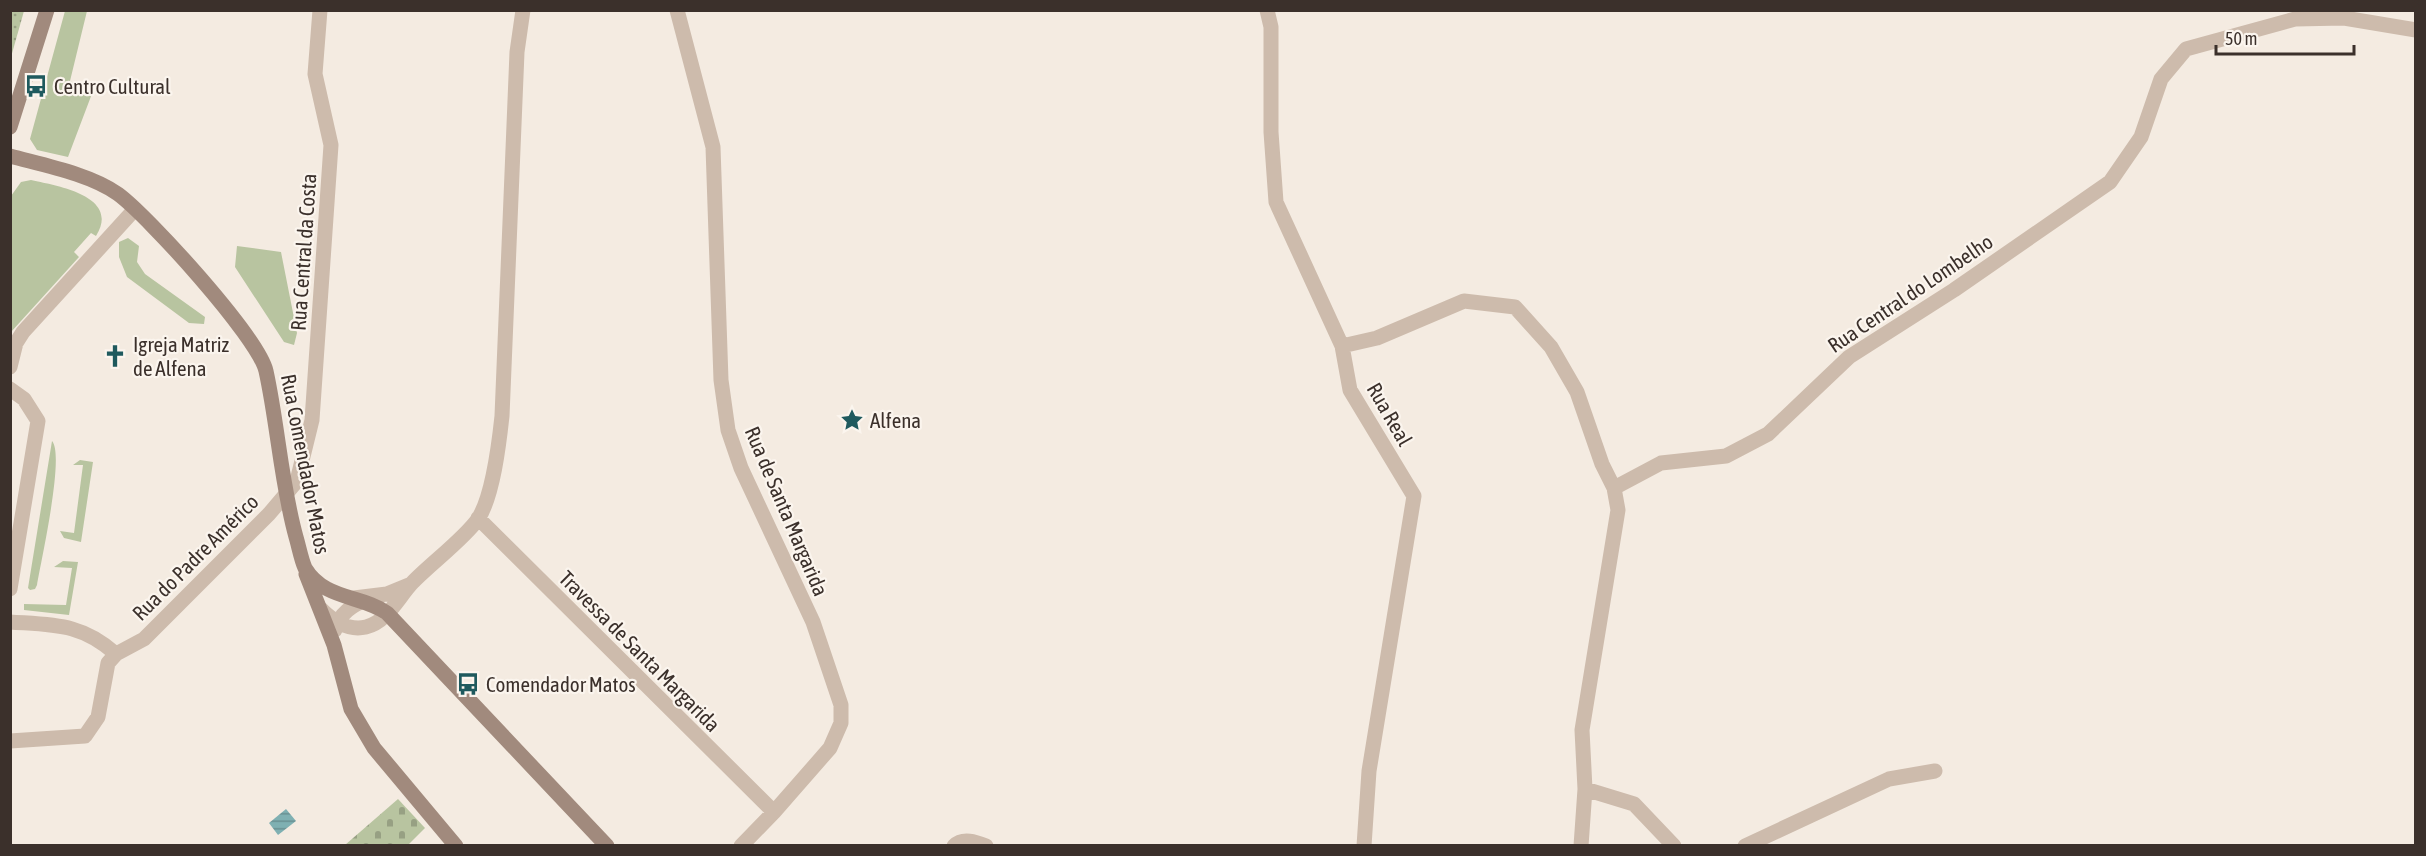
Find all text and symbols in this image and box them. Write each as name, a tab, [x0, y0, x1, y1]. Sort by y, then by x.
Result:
scale bar	[2216, 18, 2354, 56]
text: 50 m	[2225, 28, 2257, 49]
bus stop icon: Centro Cultural	[23, 73, 49, 99]
place label: Centro Cultural	[54, 74, 171, 98]
street label: Rua Central da Costa	[286, 173, 320, 331]
street label: Rua Central do Lombelho	[1823, 229, 1997, 357]
place label: Igreja Matriz de Alfena	[133, 332, 229, 380]
church icon: Igreja Matriz de Alfena	[102, 343, 128, 369]
street label: Rua Comendador Matos	[277, 372, 335, 556]
street label: Rua Real	[1362, 378, 1418, 450]
place icon: Alfena	[839, 407, 865, 433]
place label: Alfena	[870, 408, 921, 432]
street label: Rua de Santa Margarida	[740, 423, 834, 599]
street label: Rua do Padre Américo	[127, 489, 263, 625]
street label: Travessa de Santa Margarida	[555, 566, 725, 736]
bus stop icon: Comendador Matos	[455, 671, 481, 697]
place label: Comendador Matos	[486, 672, 636, 696]

